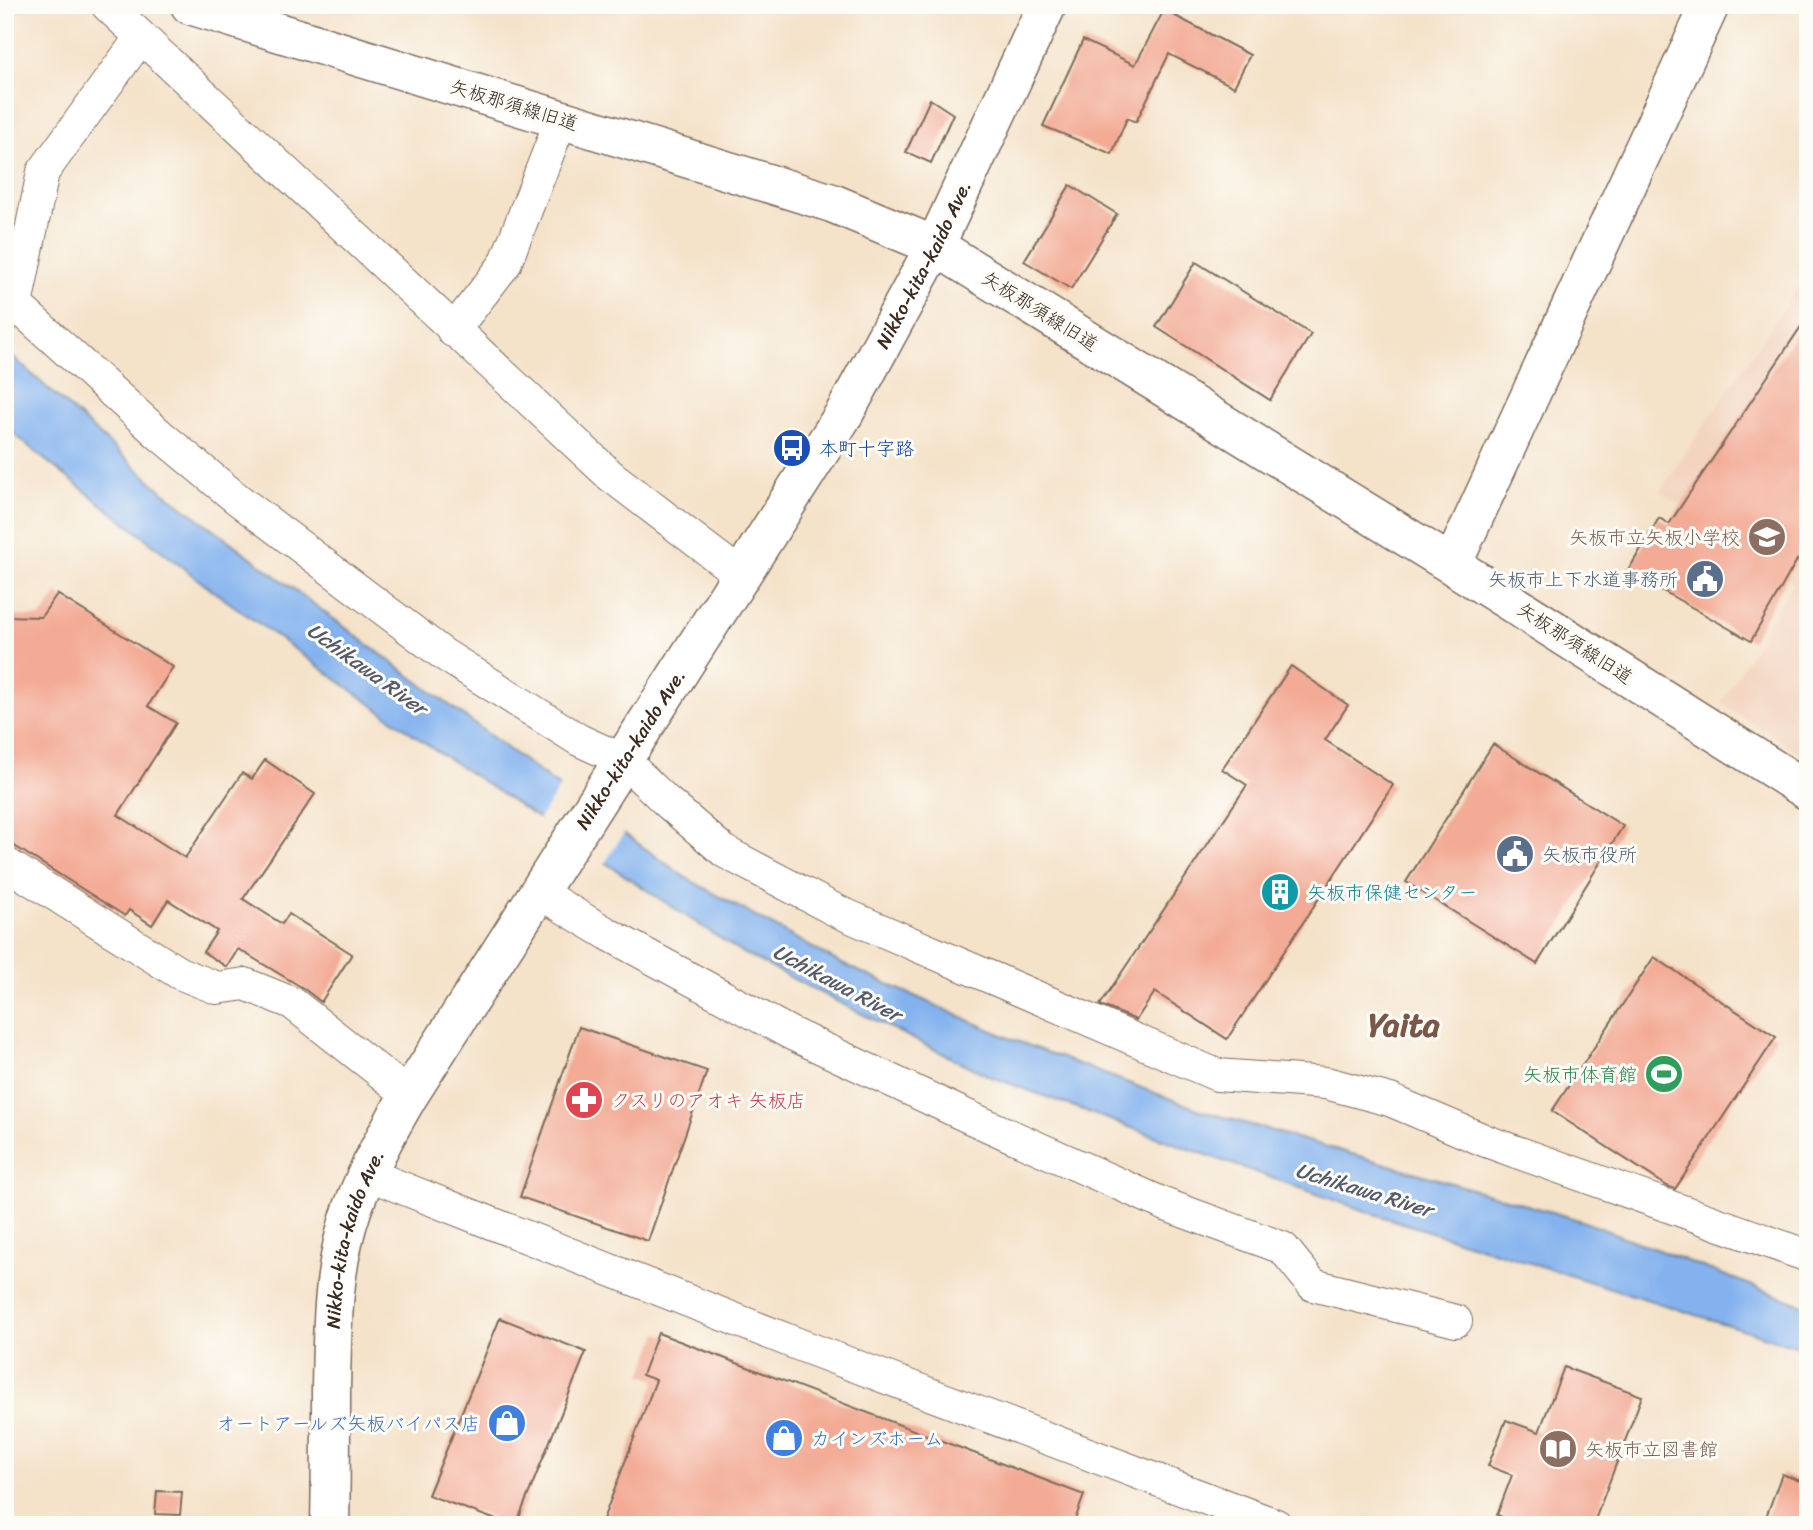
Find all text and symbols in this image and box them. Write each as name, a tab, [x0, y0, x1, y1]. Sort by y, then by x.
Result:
street label: 矢板那須線旧道	[446, 70, 582, 140]
street label: Nikko-kita-kaido Ave.	[866, 175, 980, 354]
street label: 矢板那須線旧道	[975, 262, 1105, 360]
bus stop icon: 本町十字路	[771, 427, 813, 469]
place label: 本町十字路	[819, 432, 914, 465]
school or university icon: 矢板市立矢板小学校	[1746, 516, 1788, 558]
place label: 矢板市立矢板小学校	[1569, 521, 1740, 554]
public building icon: 矢板市上下水道事務所	[1684, 558, 1726, 600]
place label: 矢板市上下水道事務所	[1488, 563, 1678, 596]
street label: 矢板那須線旧道	[1510, 593, 1640, 693]
water label: Uchikawa River	[299, 612, 438, 728]
street label: Nikko-kita-kaido Ave.	[566, 662, 694, 836]
public building icon: 矢板市役所	[1494, 833, 1536, 875]
place label: 矢板市役所	[1542, 838, 1637, 871]
building icon: 矢板市保健センター	[1259, 871, 1301, 913]
place label: 矢板市保健センター	[1307, 876, 1477, 909]
water label: Uchikawa River	[766, 933, 911, 1034]
district label: Yaita	[1368, 996, 1440, 1054]
sports icon: 矢板市体育館	[1643, 1053, 1685, 1095]
place label: 矢板市体育館	[1523, 1058, 1637, 1091]
pharmacy icon: クスリのアオキ 矢板店	[563, 1079, 605, 1121]
place label: クスリのアオキ 矢板店	[611, 1084, 806, 1117]
street label: Nikko-kita-kaido Ave.	[316, 1143, 393, 1330]
water label: Uchikawa River	[1291, 1151, 1440, 1230]
shop icon: オートアールズ矢板バイパス店	[486, 1402, 528, 1444]
place label: オートアールズ矢板バイパス店	[216, 1407, 480, 1440]
shop icon: カインズホーム	[763, 1417, 805, 1459]
place label: カインズホーム	[811, 1422, 943, 1455]
library icon: 矢板市立図書館	[1537, 1428, 1579, 1470]
place label: 矢板市立図書館	[1585, 1433, 1718, 1466]

